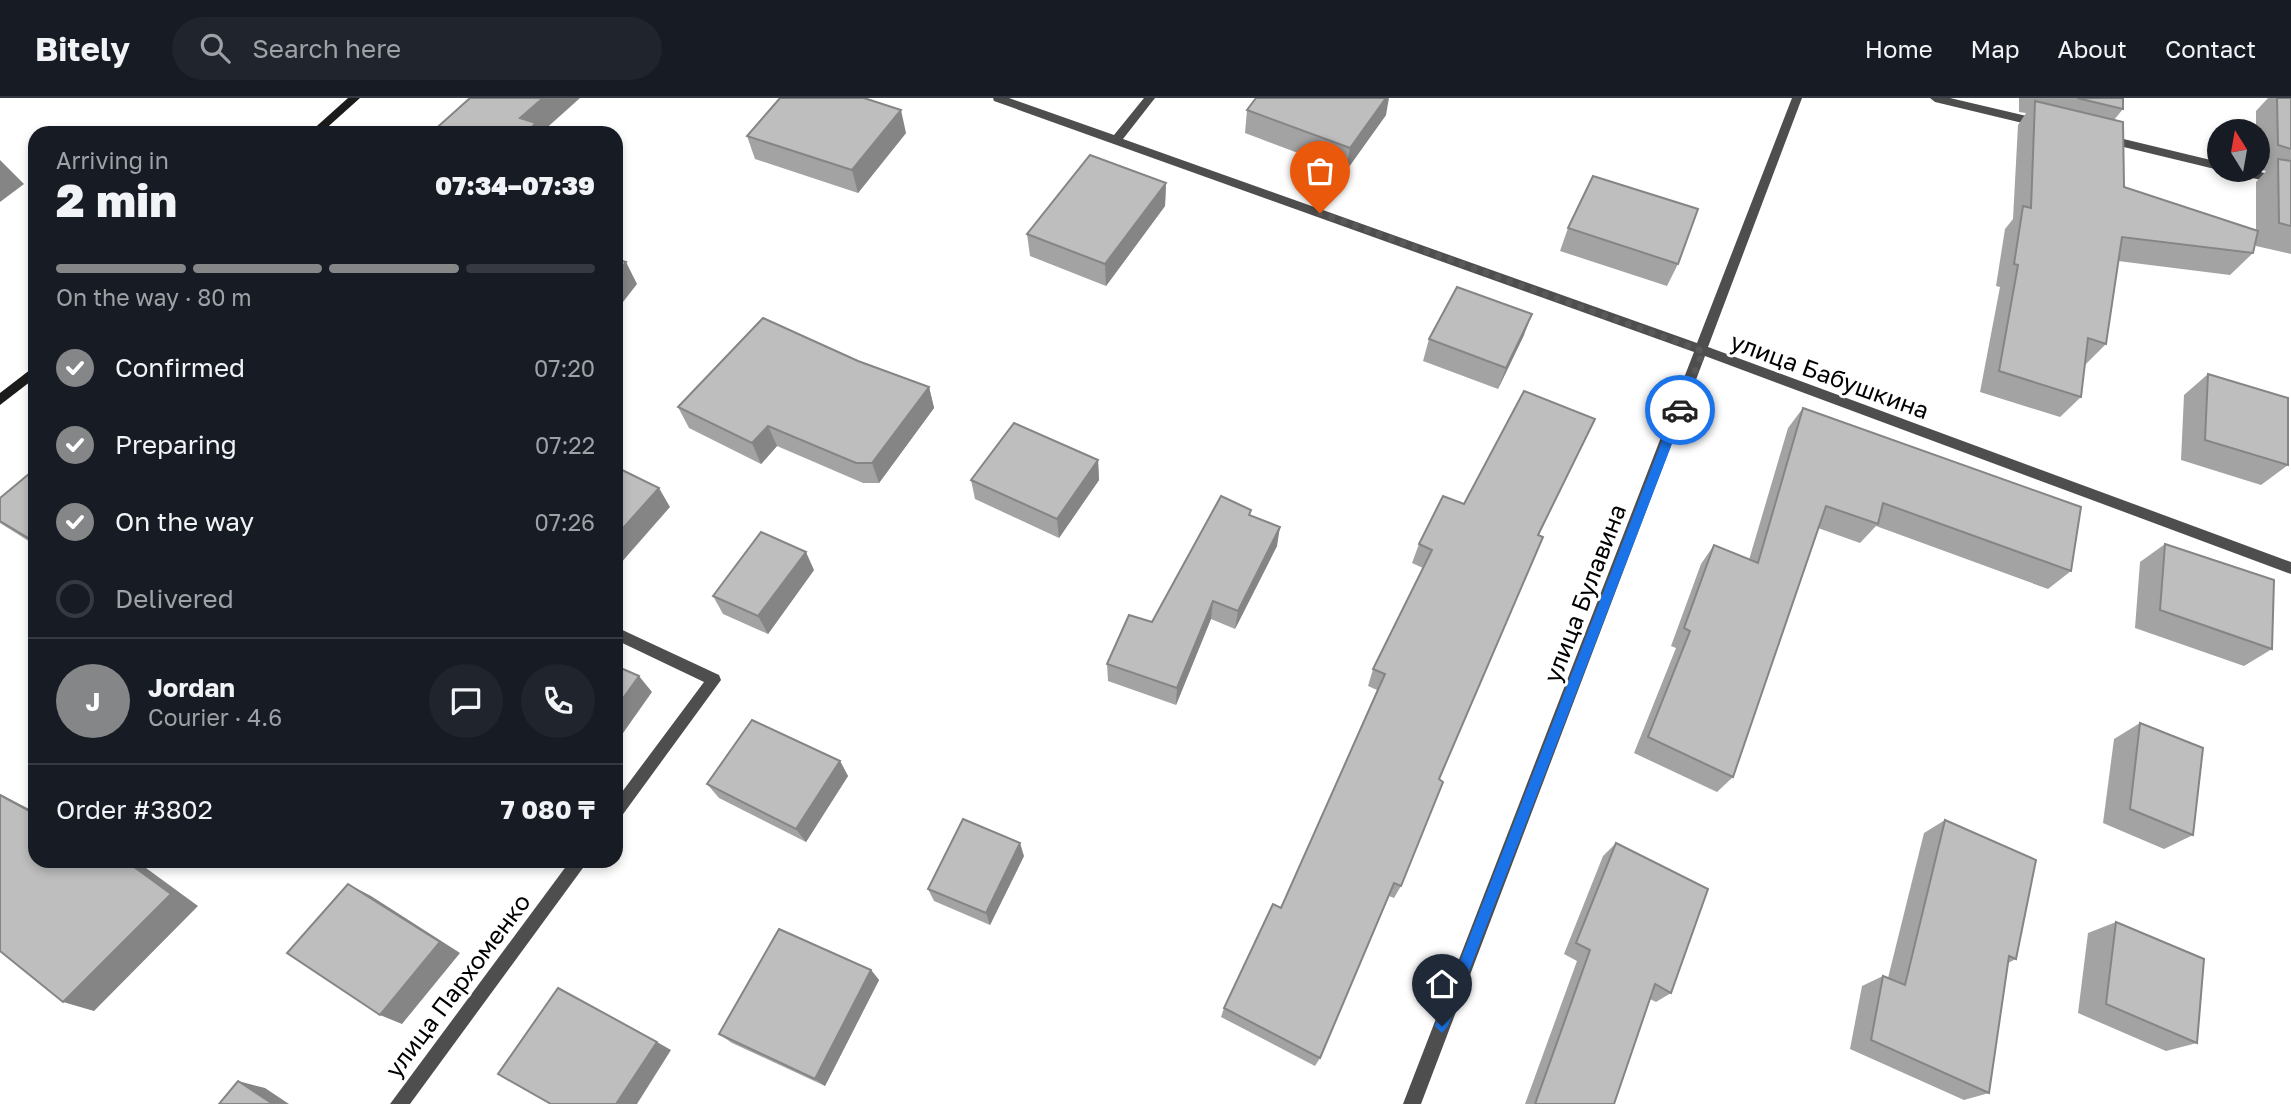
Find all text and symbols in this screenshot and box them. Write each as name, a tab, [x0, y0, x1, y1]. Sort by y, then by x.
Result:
search box	[172, 17, 662, 80]
text: Bitely	[35, 29, 130, 68]
icon: search	[196, 29, 234, 67]
text: Search here	[252, 33, 401, 64]
text: Home	[1865, 34, 1933, 63]
text: Map	[1971, 34, 2020, 63]
text: About	[2058, 34, 2127, 63]
text: Contact	[2165, 34, 2256, 63]
north arrow	[2207, 119, 2270, 182]
map controls	[2207, 119, 2270, 182]
pin	[1290, 141, 1350, 213]
text: Arriving in	[56, 146, 169, 174]
icon: bag	[1301, 152, 1339, 190]
text: 07:34–07:39	[435, 170, 595, 201]
text: 2 min	[56, 172, 177, 227]
text: On the way · 80 m	[56, 283, 252, 311]
street label: улица Бабушкина	[1727, 326, 1933, 424]
icon: check	[56, 349, 94, 387]
text: Confirmed	[115, 352, 245, 383]
text: 07:20	[534, 354, 595, 382]
courier	[1645, 375, 1715, 445]
icon: car	[1661, 391, 1699, 429]
icon: check	[56, 426, 94, 464]
text: Preparing	[115, 429, 237, 460]
text: 07:22	[535, 431, 595, 459]
street label: улица Булавина	[1537, 500, 1631, 686]
icon: check	[56, 503, 94, 541]
text: On the way	[115, 506, 254, 537]
text: 07:26	[534, 508, 595, 536]
text: Delivered	[115, 583, 234, 614]
button: chat	[429, 664, 503, 738]
button: phone	[521, 664, 595, 738]
text: Jordan	[148, 672, 235, 703]
text: J	[86, 686, 100, 717]
text: Courier · 4.6	[148, 703, 282, 731]
text: Order #3802	[56, 794, 213, 825]
text: 7 080 ₸	[500, 794, 595, 825]
street label: улица Пархоменко	[378, 887, 536, 1083]
pin	[1412, 954, 1472, 1026]
icon: home	[1423, 965, 1461, 1003]

